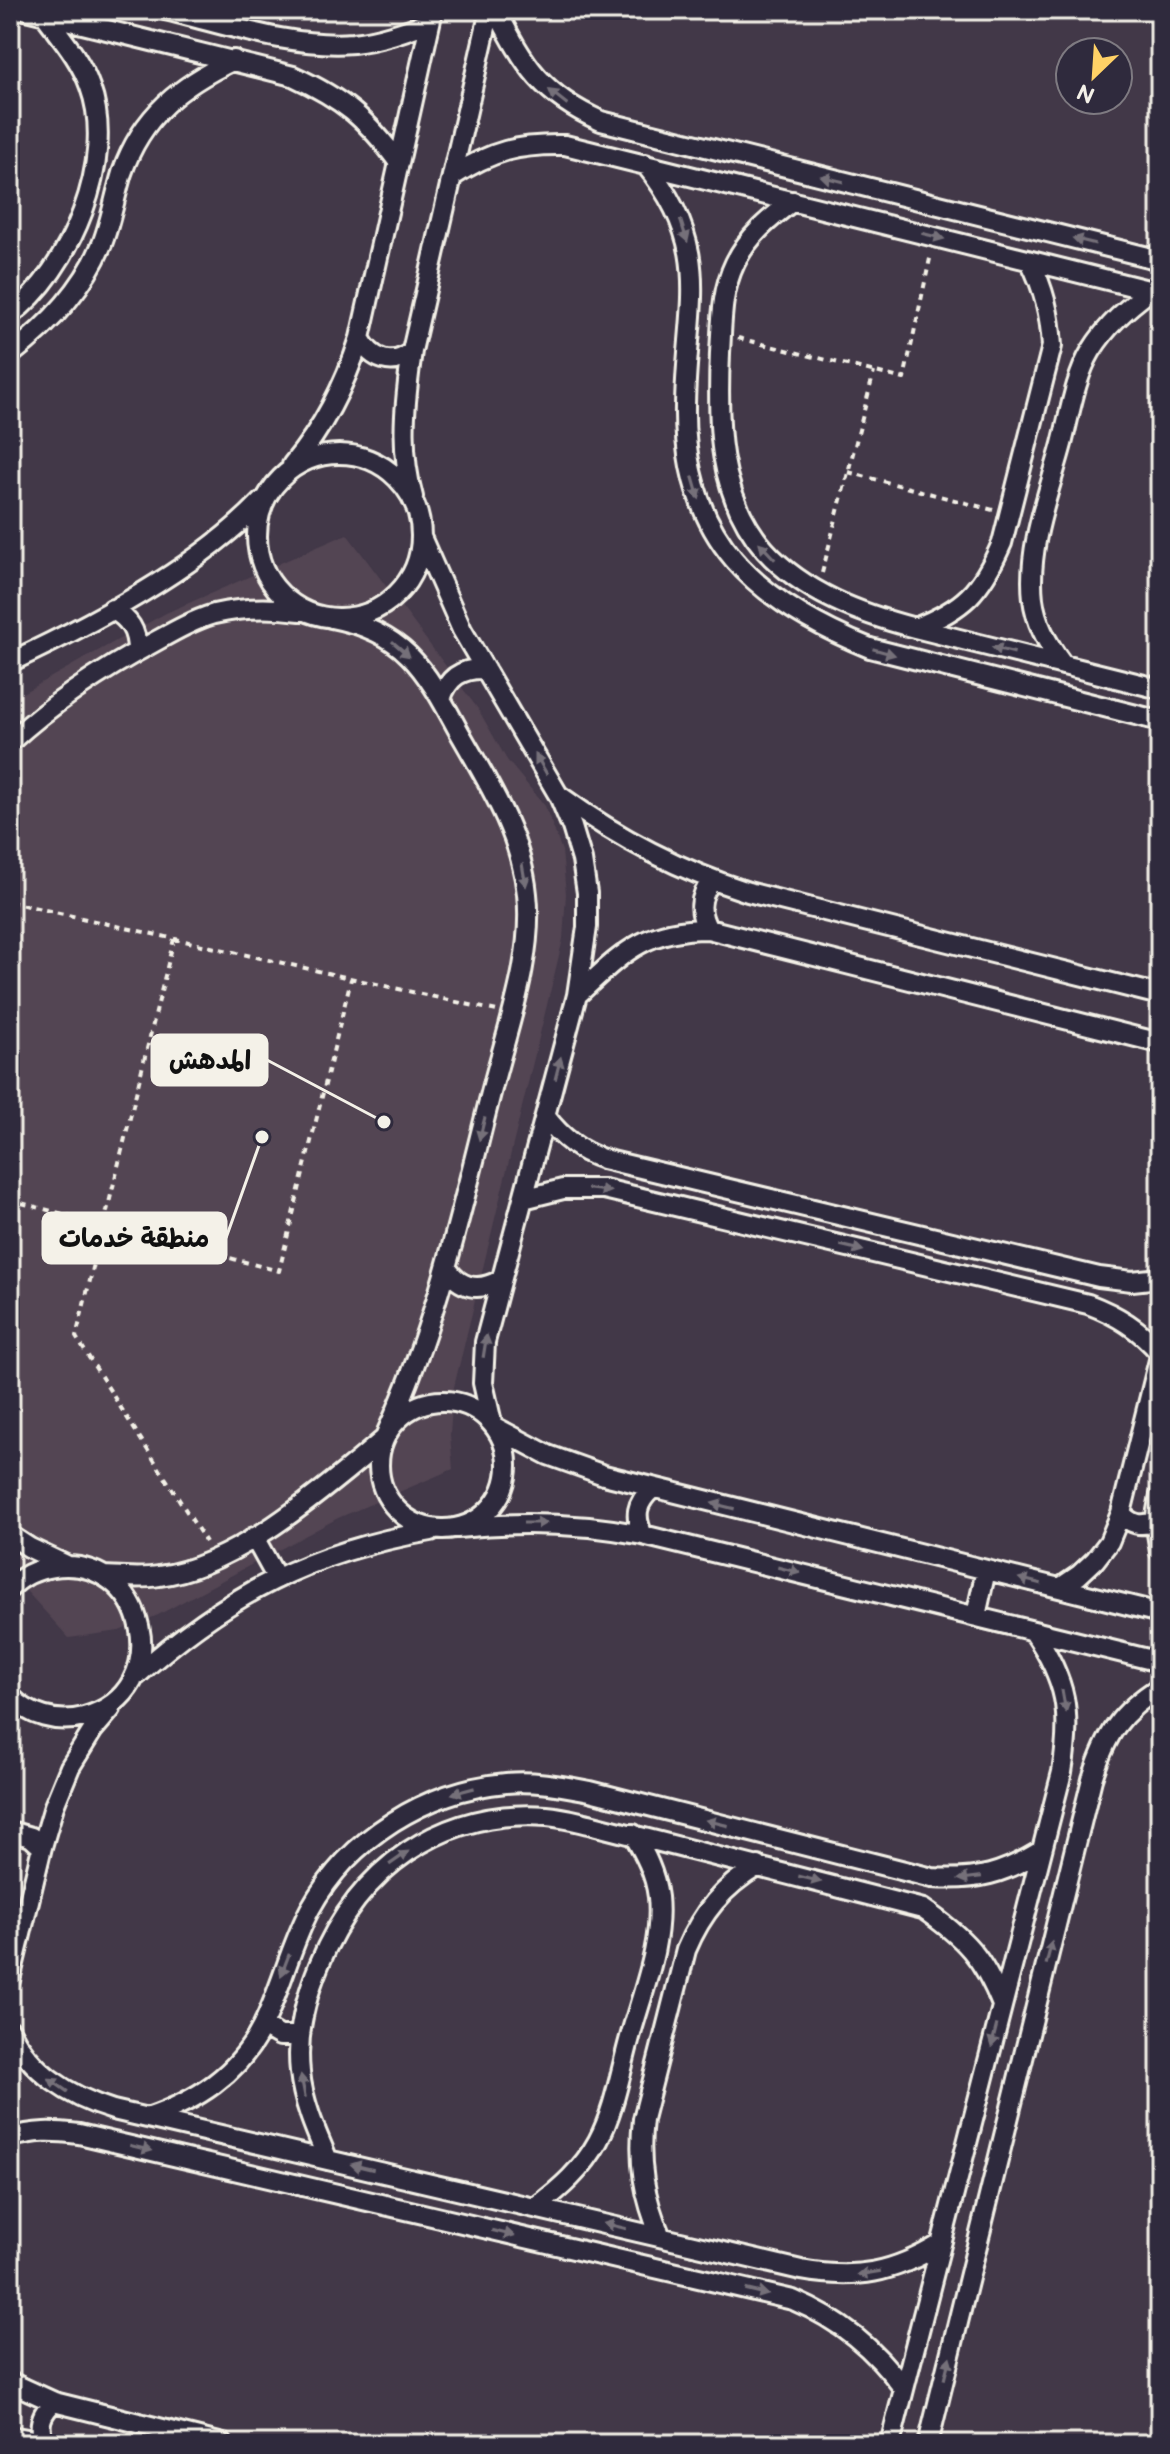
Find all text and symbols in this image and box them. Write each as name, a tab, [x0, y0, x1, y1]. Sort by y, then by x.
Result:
north arrow	[1054, 36, 1134, 116]
text: N	[1073, 77, 1099, 108]
one-way arrow	[548, 89, 568, 105]
one-way arrow	[819, 172, 844, 185]
one-way arrow	[678, 219, 690, 243]
one-way arrow	[920, 230, 945, 243]
one-way arrow	[1072, 235, 1097, 247]
one-way arrow	[690, 477, 703, 501]
one-way arrow	[759, 541, 777, 560]
one-way arrow	[391, 640, 411, 657]
one-way arrow	[990, 644, 1015, 656]
one-way arrow	[872, 646, 896, 659]
one-way arrow	[534, 753, 548, 776]
one-way arrow	[519, 862, 531, 887]
callout: المدهش	[152, 1035, 267, 1085]
text: المدهش	[169, 1046, 251, 1077]
one-way arrow	[553, 1055, 565, 1080]
one-way arrow	[475, 1117, 487, 1142]
one-way arrow	[587, 1183, 612, 1196]
callout: منطقة خدمات	[43, 1213, 226, 1263]
text: منطقة خدمات	[59, 1224, 209, 1255]
one-way arrow	[840, 1243, 865, 1255]
one-way arrow	[479, 1333, 492, 1358]
one-way arrow	[710, 1499, 735, 1512]
one-way arrow	[523, 1517, 548, 1529]
one-way arrow	[777, 1565, 802, 1577]
one-way arrow	[1017, 1574, 1042, 1587]
one-way arrow	[1059, 1689, 1071, 1714]
one-way arrow	[450, 1786, 475, 1798]
one-way arrow	[705, 1816, 730, 1828]
one-way arrow	[388, 1851, 409, 1866]
one-way arrow	[957, 1871, 982, 1884]
one-way arrow	[798, 1874, 823, 1886]
one-way arrow	[1044, 1940, 1056, 1965]
one-way arrow	[278, 1953, 291, 1977]
one-way arrow	[988, 2023, 1000, 2048]
one-way arrow	[296, 2073, 308, 2098]
one-way arrow	[48, 2078, 69, 2093]
one-way arrow	[129, 2143, 154, 2155]
one-way arrow	[349, 2161, 374, 2173]
one-way arrow	[602, 2219, 627, 2232]
one-way arrow	[491, 2228, 516, 2240]
one-way arrow	[857, 2267, 882, 2280]
one-way arrow	[744, 2286, 769, 2299]
one-way arrow	[941, 2356, 954, 2381]

